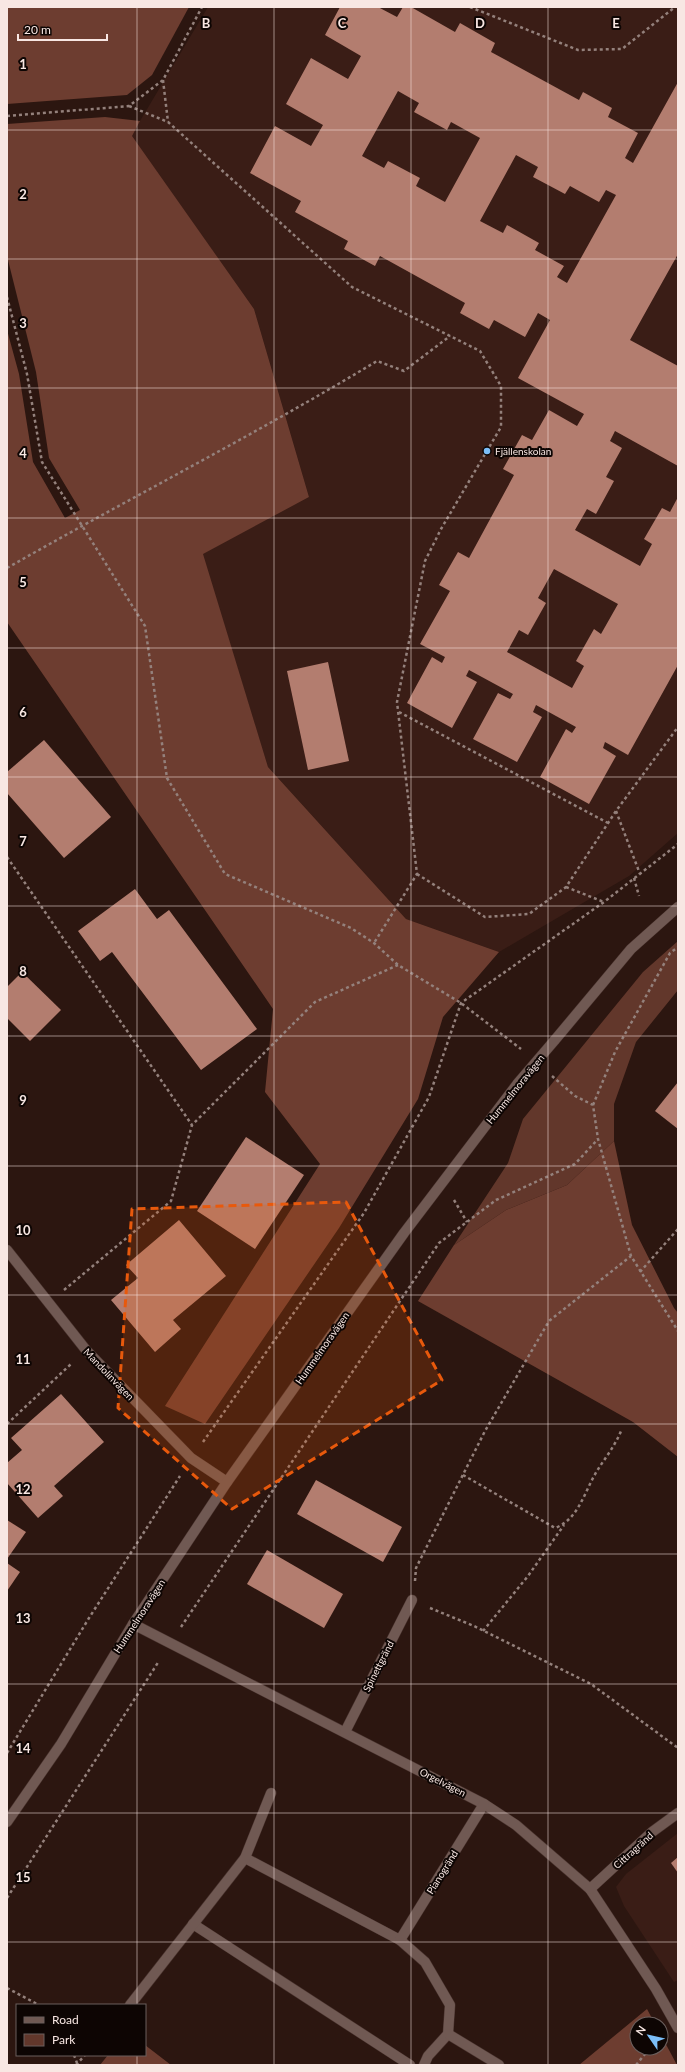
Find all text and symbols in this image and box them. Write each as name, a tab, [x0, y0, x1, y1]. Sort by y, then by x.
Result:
text: B	[202, 15, 211, 31]
text: C	[338, 15, 347, 31]
text: D	[475, 15, 485, 31]
text: E	[612, 15, 620, 31]
scale bar	[18, 16, 107, 42]
text: 20 m	[24, 22, 51, 37]
text: 1	[19, 56, 27, 72]
text: 2	[19, 186, 27, 202]
text: 3	[19, 315, 27, 331]
text: 4	[19, 445, 27, 461]
place label: Fjällenskolan	[495, 445, 551, 457]
marker: Fjällenskolan	[482, 446, 492, 456]
text: 5	[19, 574, 27, 590]
text: 6	[19, 704, 27, 720]
text: 7	[19, 833, 27, 849]
text: 8	[19, 963, 27, 979]
street label: Hummelmoravägen	[483, 1052, 547, 1126]
text: 9	[19, 1092, 27, 1108]
text: 10	[15, 1222, 31, 1238]
street label: Hummelmoravägen	[293, 1310, 351, 1386]
street label: Mandolinvägen	[81, 1346, 137, 1402]
text: 11	[15, 1351, 31, 1367]
text: 12	[15, 1481, 31, 1497]
street label: Hummelmoravägen	[111, 1577, 167, 1655]
text: 13	[15, 1610, 31, 1626]
street label: Spinettgränd	[360, 1638, 396, 1694]
text: 14	[15, 1740, 31, 1756]
street label: Orgelvägen	[418, 1765, 468, 1799]
street label: Cittragränd	[611, 1829, 655, 1871]
street label: Pianogränd	[424, 1848, 460, 1896]
text: 15	[15, 1869, 31, 1885]
legend	[16, 2004, 146, 2056]
text: Road	[52, 2012, 79, 2027]
north arrow	[629, 2016, 669, 2056]
text: N	[633, 2023, 648, 2037]
text: Park	[52, 2032, 76, 2047]

